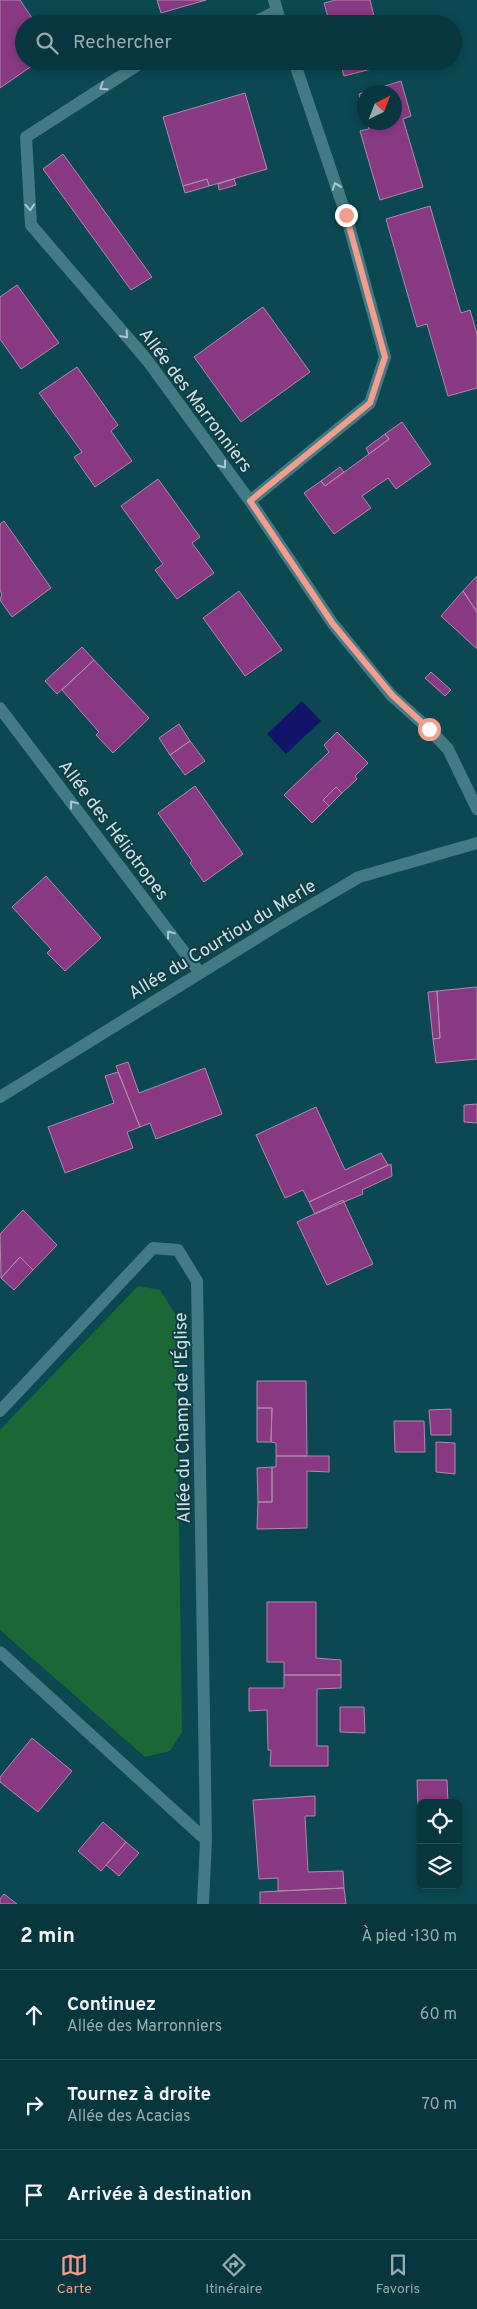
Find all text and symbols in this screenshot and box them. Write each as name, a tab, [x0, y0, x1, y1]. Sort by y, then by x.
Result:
search box	[15, 15, 462, 70]
icon: search	[33, 29, 61, 57]
text: Rechercher	[73, 31, 172, 55]
one-way arrow	[99, 81, 108, 91]
north arrow	[357, 85, 402, 130]
one-way arrow	[332, 182, 342, 191]
one-way arrow	[25, 204, 36, 212]
route end	[335, 204, 358, 227]
street label: Allée des Marronniers	[133, 324, 257, 478]
one-way arrow	[120, 329, 128, 338]
one-way arrow	[217, 459, 226, 469]
route start	[418, 718, 441, 741]
street label: Allée des Héliotropes	[52, 756, 173, 906]
one-way arrow	[70, 801, 78, 810]
street label: Allée du Courtiou du Merle	[125, 875, 321, 1005]
one-way arrow	[168, 931, 176, 940]
street label: Allée du Champ de l'Église	[168, 1312, 197, 1524]
map controls	[417, 1799, 462, 1889]
button: locate	[417, 1799, 462, 1844]
button: layers	[417, 1844, 462, 1889]
text: 2 min	[20, 1923, 75, 1950]
text: À pied · 130 m	[361, 1927, 457, 1947]
text: Continuez	[67, 1993, 156, 2017]
icon: ahead	[20, 2001, 48, 2029]
text: 60 m	[420, 2005, 457, 2025]
text: Allée des Marronniers	[67, 2017, 222, 2037]
text: Tournez à droite	[67, 2083, 211, 2107]
icon: right	[20, 2091, 48, 2119]
text: 70 m	[422, 2095, 457, 2115]
text: Allée des Acacias	[67, 2107, 190, 2127]
icon: arrive	[20, 2181, 48, 2209]
text: Arrivée à destination	[67, 2183, 252, 2207]
tab: Carte	[57, 2251, 92, 2298]
tab: Itinéraire	[205, 2251, 262, 2298]
tab: Favoris	[376, 2251, 420, 2298]

